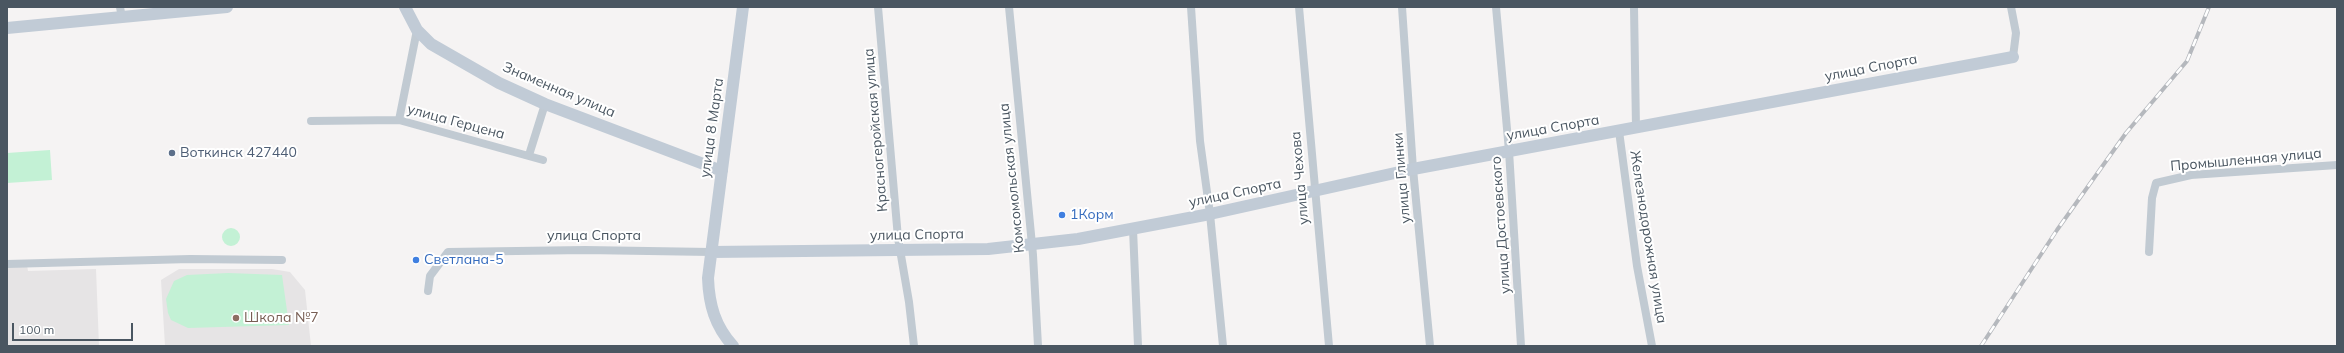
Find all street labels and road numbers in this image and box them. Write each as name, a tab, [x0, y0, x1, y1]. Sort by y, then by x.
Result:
street label: Красногеройская улица	[860, 48, 892, 212]
street label: улица Спорта	[1823, 51, 1919, 85]
street label: Знаменная улица	[500, 59, 618, 121]
street label: улица 8 Марта	[697, 77, 727, 179]
street label: улица Герцена	[405, 101, 507, 143]
street label: Комсомольская улица	[996, 102, 1028, 254]
street label: улица Спорта	[1505, 112, 1601, 144]
street label: улица Чехова	[1288, 131, 1312, 225]
street label: улица Глинки	[1390, 132, 1414, 224]
street label: Промышленная улица	[2170, 145, 2322, 175]
street label: Железнодорожная улица	[1626, 149, 1670, 325]
street label: улица Достоевского	[1488, 156, 1514, 294]
street label: улица Спорта	[1187, 175, 1283, 211]
street label: улица Спорта	[870, 226, 964, 244]
street label: улица Спорта	[547, 228, 641, 244]

